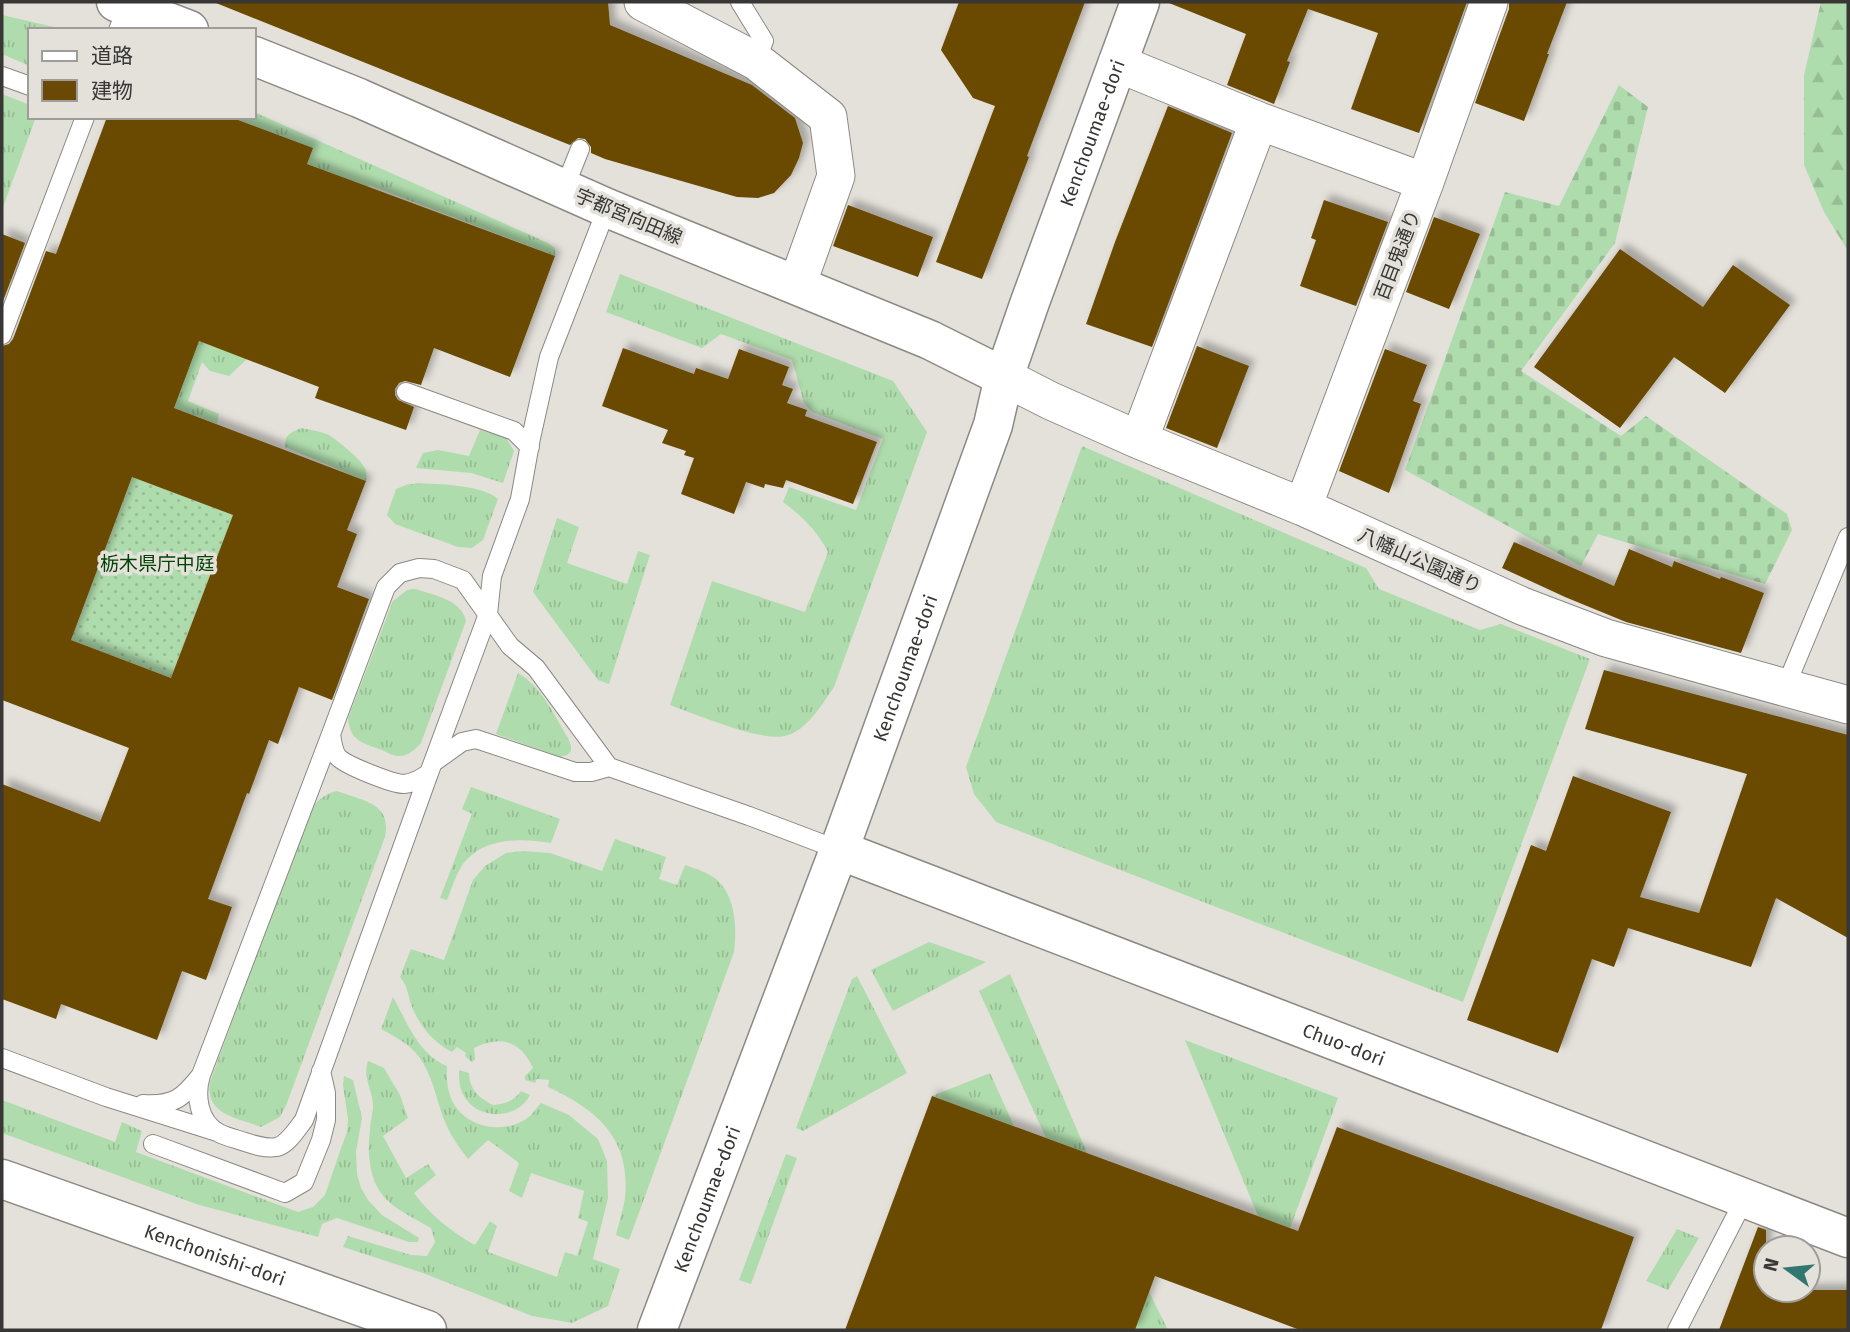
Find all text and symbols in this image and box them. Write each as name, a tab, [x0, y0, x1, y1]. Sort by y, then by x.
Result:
legend	[28, 28, 256, 119]
text: 道路	[91, 43, 133, 69]
street label: Kenchoumae-dori	[1055, 57, 1130, 210]
text: 建物	[91, 78, 133, 104]
street label: 宇都宮向田線	[572, 184, 686, 249]
street label: 百目鬼通り	[1370, 207, 1425, 304]
street label: 八幡山公園通り	[1354, 523, 1485, 598]
park label: 栃木県庁中庭	[100, 552, 214, 575]
street label: Kenchoumae-dori	[868, 591, 943, 745]
street label: Chuo-dori	[1299, 1018, 1388, 1071]
street label: Kenchoumae-dori	[669, 1123, 745, 1276]
street label: Kenchonishi-dori	[141, 1219, 289, 1291]
north arrow	[1752, 1234, 1822, 1304]
text: N	[1758, 1256, 1784, 1274]

